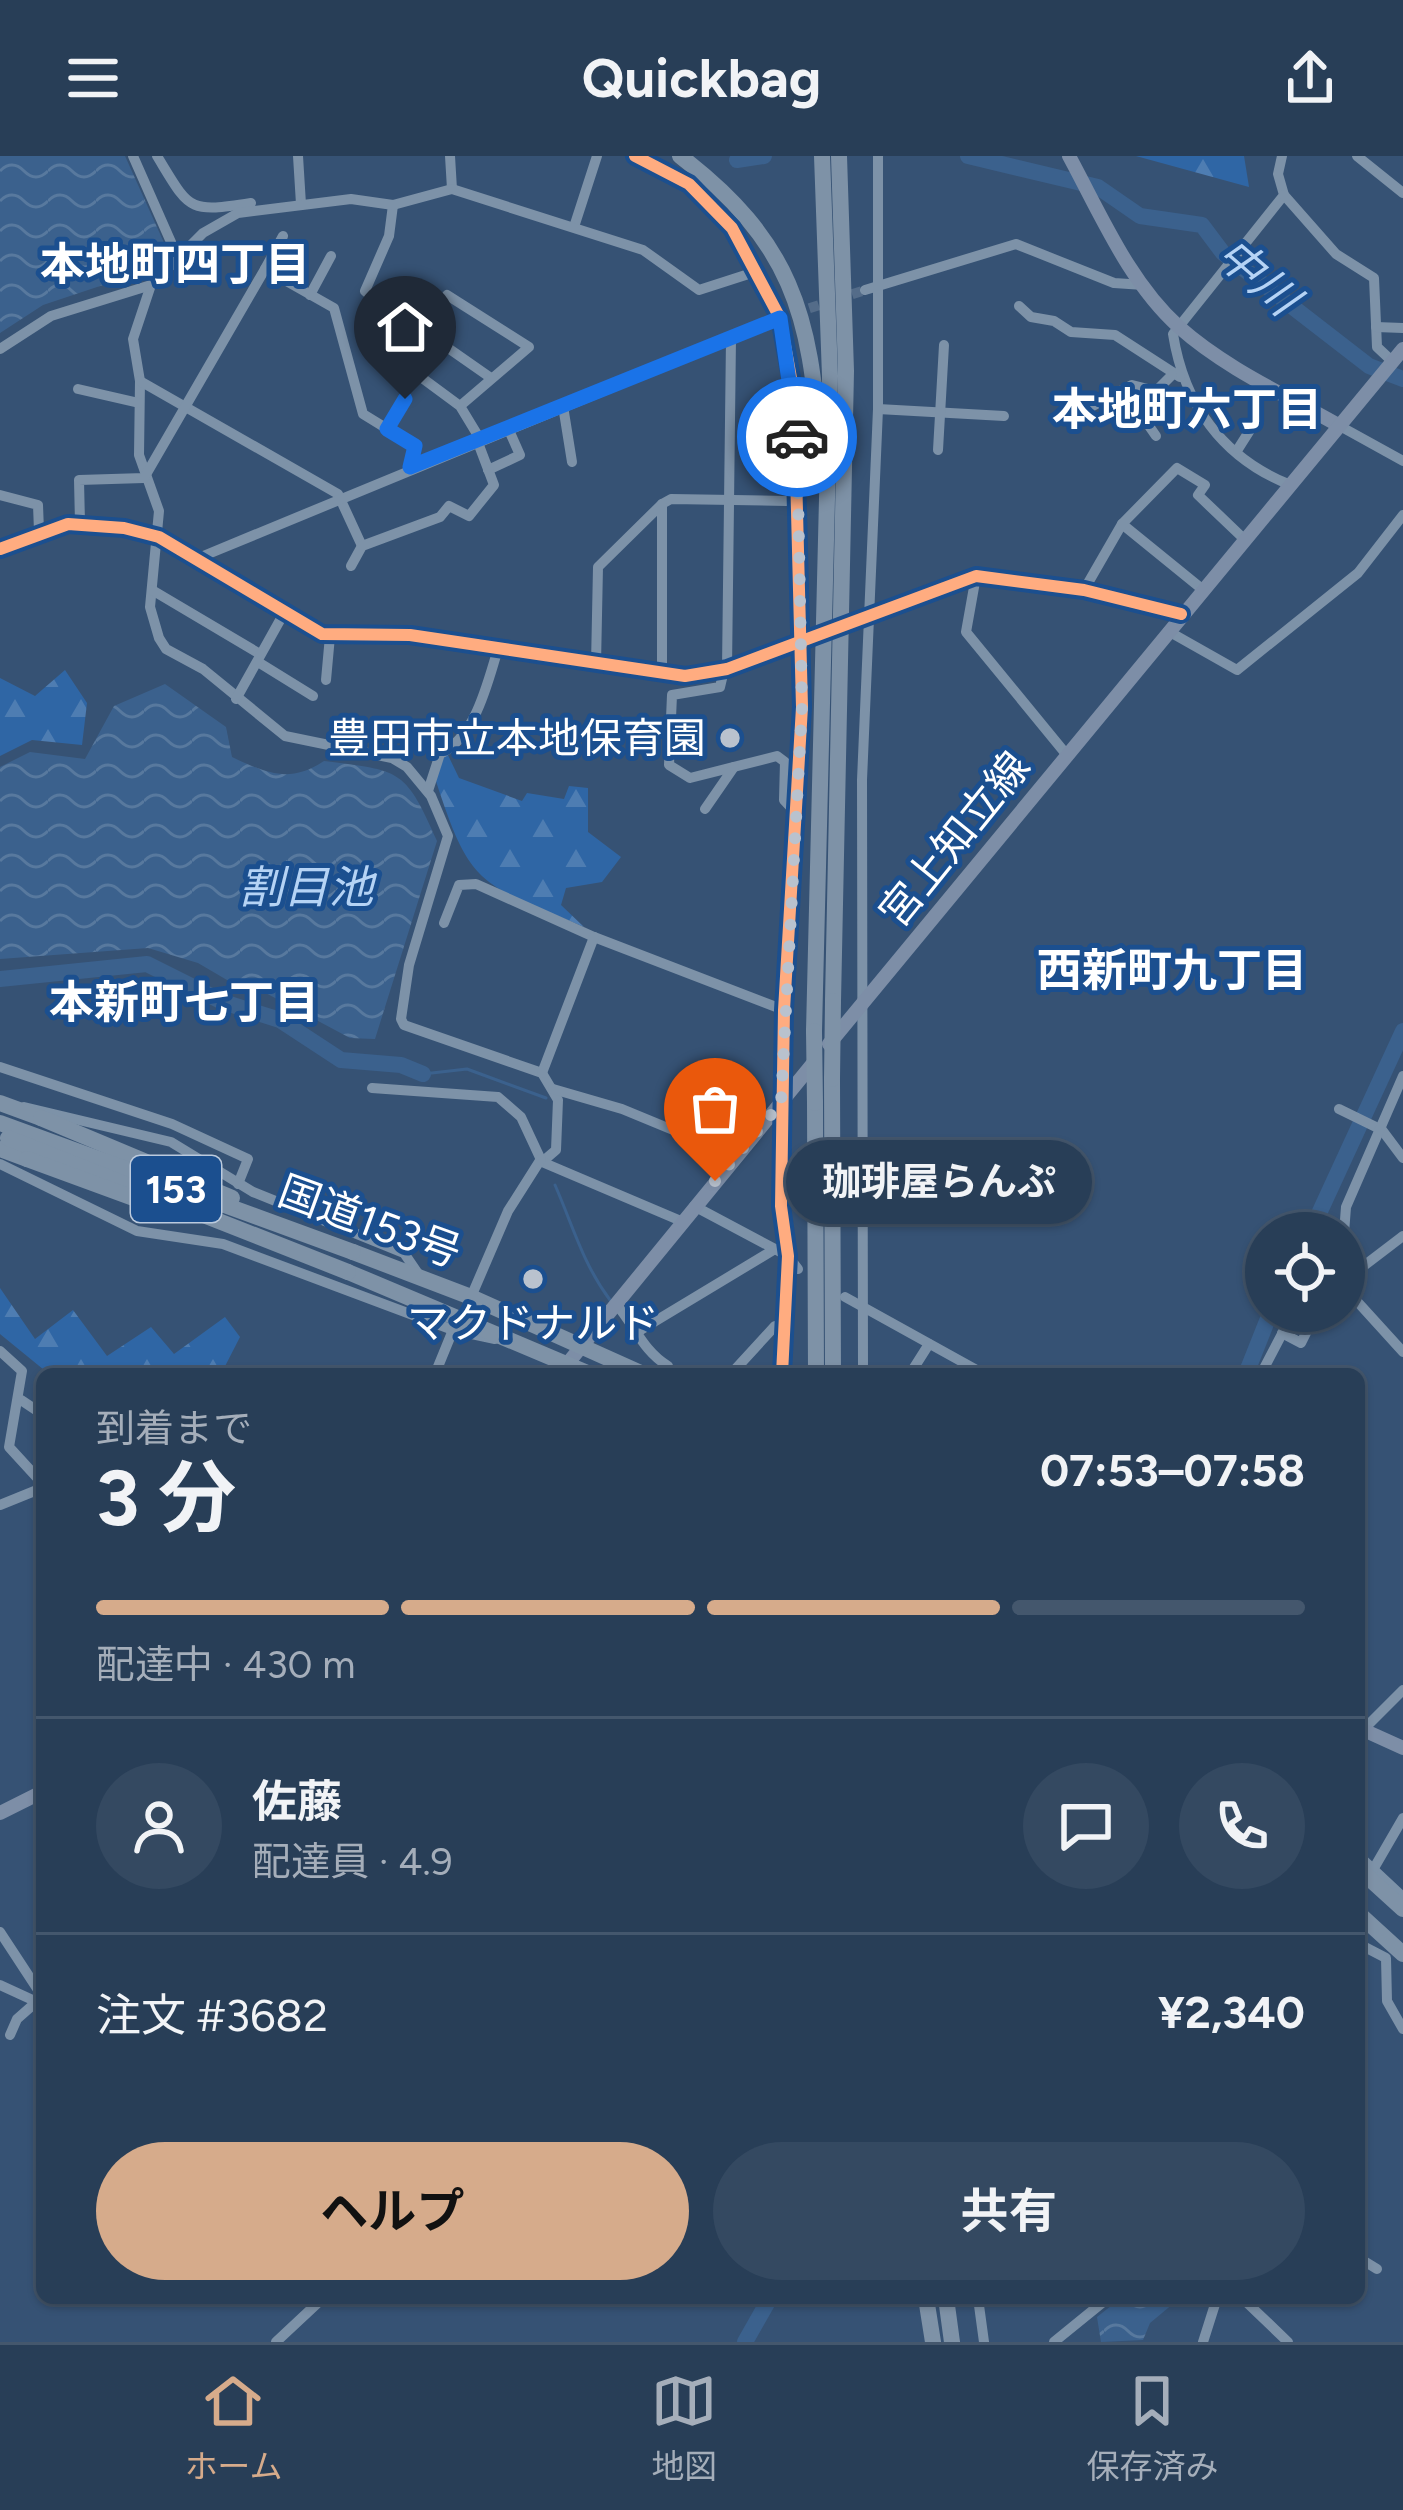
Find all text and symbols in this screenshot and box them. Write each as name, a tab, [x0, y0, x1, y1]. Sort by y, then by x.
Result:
icon: menu	[60, 45, 126, 111]
icon: share	[1277, 45, 1343, 111]
text: Quickbag	[582, 46, 821, 111]
water label: 中川	[1206, 226, 1313, 329]
district label: 本地町四丁目	[40, 237, 310, 291]
pin	[354, 276, 456, 399]
icon: home	[372, 294, 438, 360]
courier	[737, 377, 857, 497]
district label: 本地町六丁目	[1052, 382, 1322, 436]
icon: car	[764, 404, 830, 470]
place label: 豊田市立本地保育園	[328, 713, 706, 764]
marker: 豊田市立本地保育園	[717, 725, 743, 751]
street label: 宮上知立線	[868, 742, 1040, 937]
water label: 割目池	[238, 860, 377, 914]
district label: 西新町九丁目	[1037, 943, 1307, 997]
district label: 本新町七丁目	[49, 975, 319, 1029]
pin	[664, 1058, 766, 1181]
icon: bag	[682, 1076, 748, 1142]
callout: 珈琲屋らんぷ	[787, 1139, 1093, 1223]
road number: 153	[131, 1156, 221, 1222]
text: 珈琲屋らんぷ	[822, 1158, 1056, 1205]
street label: 国道153号	[272, 1165, 468, 1278]
map controls	[1245, 1212, 1365, 1332]
button: locate	[1245, 1212, 1365, 1332]
marker: マクドナルド	[520, 1266, 546, 1292]
place label: マクドナルド	[407, 1298, 659, 1349]
text: 到着まで	[96, 1405, 252, 1452]
text: 07:53–07:58	[1040, 1443, 1305, 1497]
text: 3 分	[96, 1451, 236, 1545]
text: 配達中 · 430 m	[96, 1641, 355, 1688]
button: person	[96, 1763, 222, 1889]
button: chat	[1023, 1763, 1149, 1889]
button: phone	[1179, 1763, 1305, 1889]
text: 佐藤	[252, 1774, 342, 1828]
text: 配達員 · 4.9	[252, 1838, 453, 1885]
text: ¥2,340	[1158, 1985, 1305, 2039]
text: 注文 #3682	[96, 1988, 328, 2042]
button: ヘルプ	[96, 2142, 689, 2280]
button: 共有	[713, 2142, 1305, 2280]
tab: ホーム	[184, 2368, 283, 2488]
tab: 地図	[651, 2368, 717, 2488]
tab: 保存済み	[1086, 2368, 1218, 2488]

